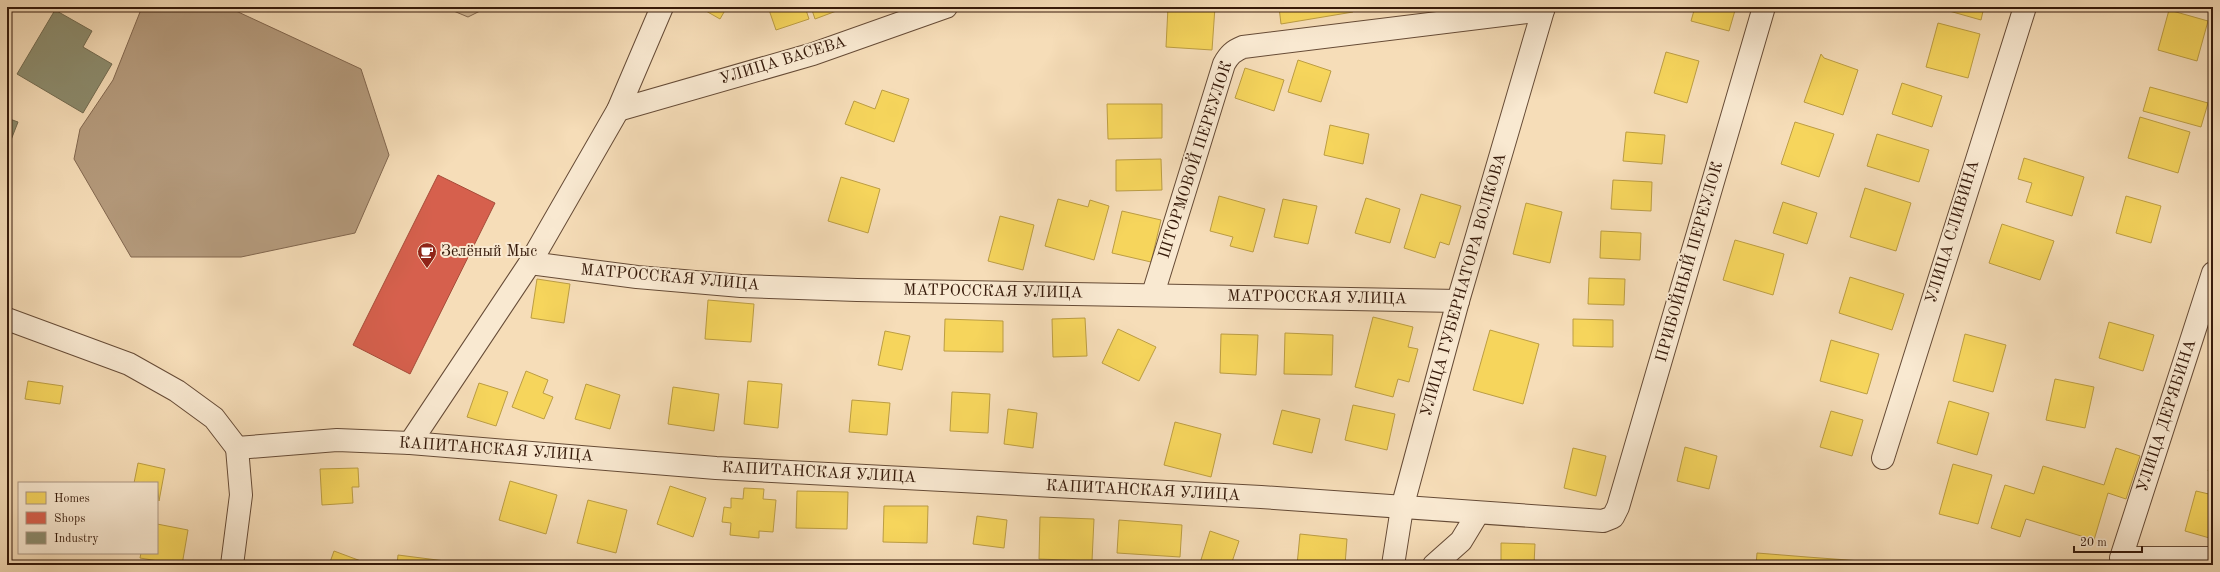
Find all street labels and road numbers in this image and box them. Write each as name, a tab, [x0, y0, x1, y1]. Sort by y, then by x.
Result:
street label: УЛИЦА ВАСЕВА	[718, 34, 848, 88]
street label: ШТОРМОВОЙ ПЕРЕУЛОК	[1153, 58, 1236, 261]
street label: УЛИЦА ГУБЕРНАТОРА ВОЛКОВА	[1419, 151, 1509, 419]
street label: ПРИБОЙНЫЙ ПЕРЕУЛОК	[1650, 158, 1726, 364]
street label: УЛИЦА СЛИВИНА	[1924, 158, 1982, 306]
street label: МАТРОССКАЯ УЛИЦА	[580, 262, 760, 294]
street label: МАТРОССКАЯ УЛИЦА	[903, 282, 1083, 302]
street label: МАТРОССКАЯ УЛИЦА	[1227, 288, 1407, 308]
street label: УЛИЦА ДЕРЯБИНА	[2135, 338, 2199, 494]
street label: КАПИТАНСКАЯ УЛИЦА	[398, 435, 594, 465]
street label: КАПИТАНСКАЯ УЛИЦА	[721, 460, 917, 486]
street label: КАПИТАНСКАЯ УЛИЦА	[1045, 478, 1241, 504]

